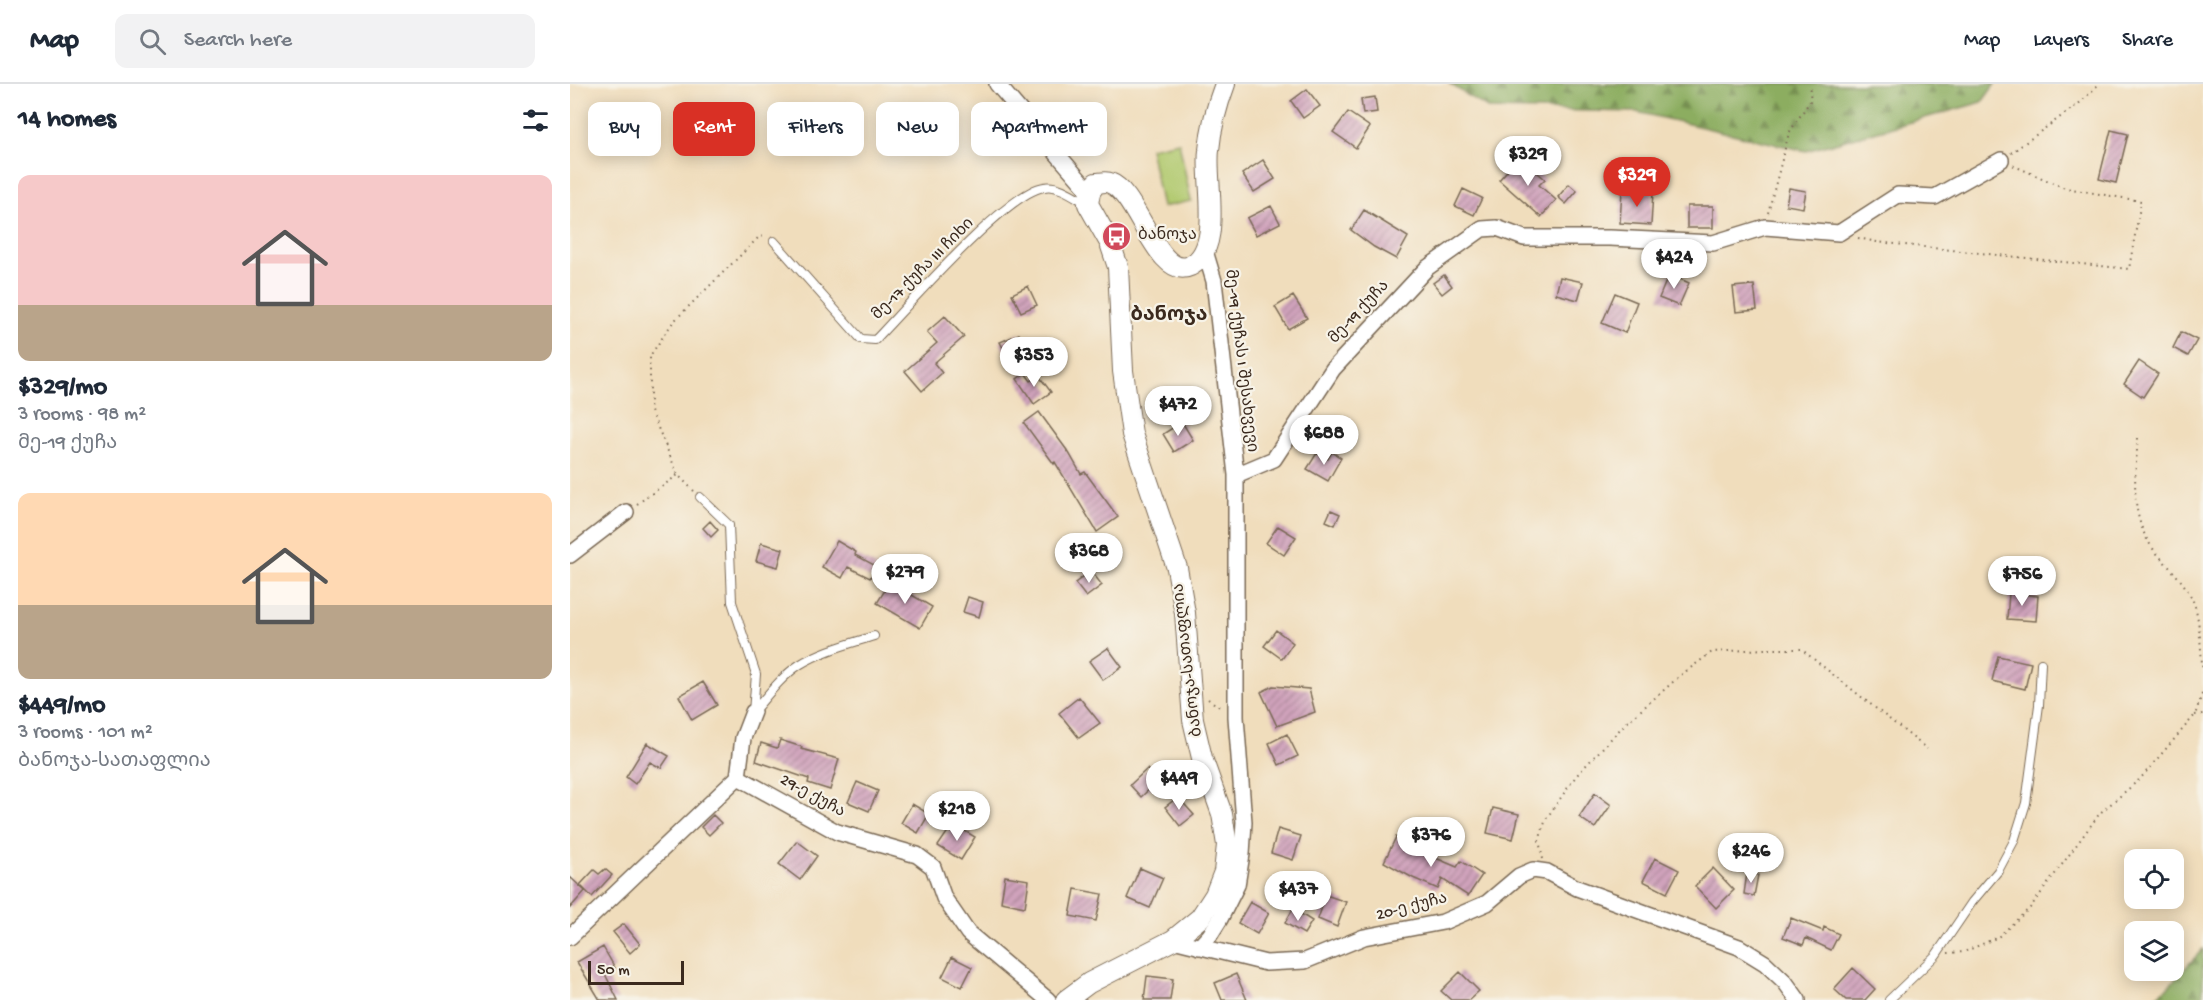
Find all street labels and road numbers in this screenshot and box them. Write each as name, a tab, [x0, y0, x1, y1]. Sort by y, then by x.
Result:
street label: მე-17 ქუჩა III ჩიხი	[868, 214, 979, 325]
street label: მე-19 ქუჩას I შესახვევი	[1219, 268, 1262, 454]
street label: მე-19 ქუჩა	[1325, 277, 1394, 349]
street label: ბანოჯა-სათაფლია	[1169, 582, 1208, 738]
street label: 29-ე ქუჩა	[776, 770, 848, 823]
street label: 20-ე ქუჩა	[1374, 889, 1449, 926]

